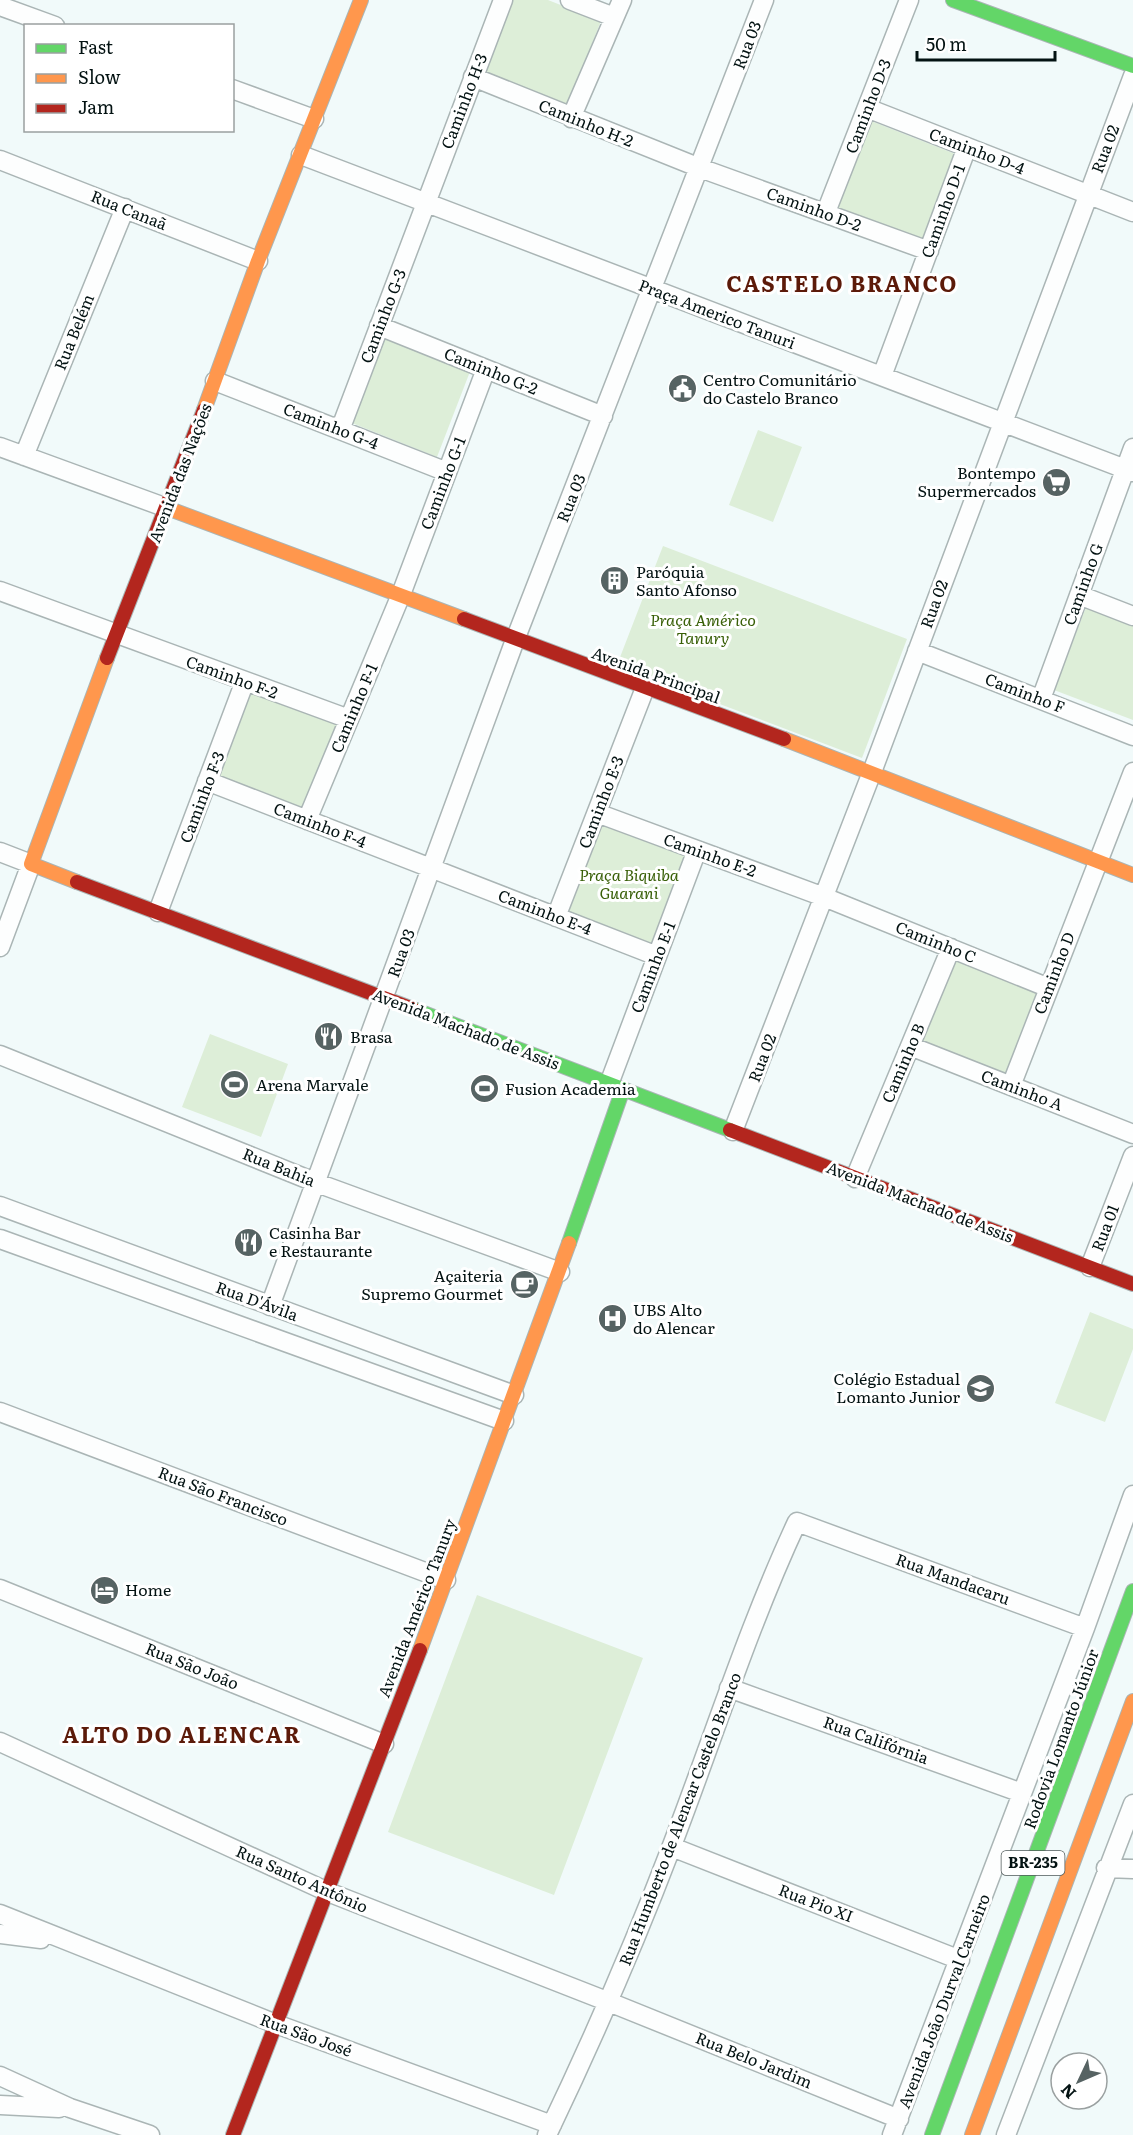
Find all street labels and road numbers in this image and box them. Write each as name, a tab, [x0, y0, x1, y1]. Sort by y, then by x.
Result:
street label: Rua 03	[726, 17, 766, 73]
street label: Caminho H-3	[434, 49, 492, 152]
street label: Caminho D-3	[838, 55, 896, 156]
street label: Caminho H-2	[535, 92, 637, 152]
street label: Caminho D-4	[926, 121, 1029, 179]
street label: Rua 02	[1084, 121, 1124, 176]
street label: Caminho D-1	[914, 160, 970, 261]
street label: Caminho D-2	[764, 180, 865, 236]
street label: Rua Canaã	[88, 183, 171, 235]
street label: Caminho G-3	[353, 265, 411, 366]
street label: Praça Americo Tanuri	[635, 272, 799, 354]
street label: Rua Belém	[47, 289, 99, 373]
street label: Caminho G-2	[441, 340, 542, 400]
street label: Caminho G-4	[280, 396, 383, 454]
street label: Avenida das Nações	[141, 400, 217, 546]
street label: Caminho G-1	[413, 432, 471, 533]
street label: Rua 03	[549, 470, 591, 526]
street label: Caminho G	[1056, 539, 1108, 628]
street label: Rua 02	[913, 576, 953, 631]
street label: Avenida Principal	[589, 640, 724, 708]
street label: Caminho F-2	[183, 648, 282, 704]
street label: Caminho F-1	[323, 659, 383, 756]
street label: Caminho F	[982, 666, 1069, 718]
street label: Caminho F-3	[173, 747, 230, 846]
street label: Caminho E-3	[571, 752, 629, 851]
street label: Caminho F-4	[270, 795, 370, 853]
street label: Caminho E-2	[661, 826, 760, 882]
street label: Caminho E-4	[495, 882, 596, 940]
street label: Caminho C	[892, 914, 980, 968]
street label: Caminho E-1	[624, 917, 681, 1016]
street label: Rua 03	[380, 925, 420, 981]
street label: Caminho D	[1026, 928, 1080, 1017]
street label: Avenida Machado de Assis	[369, 981, 563, 1075]
street label: Caminho B	[875, 1019, 930, 1106]
street label: Rua 02	[741, 1030, 781, 1085]
street label: Caminho A	[978, 1062, 1067, 1116]
street label: Rua Bahia	[239, 1141, 320, 1192]
street label: Avenida Machado de Assis	[823, 1154, 1017, 1248]
street label: Rua 01	[1084, 1200, 1124, 1255]
street label: Rua D'Ávila	[213, 1274, 302, 1326]
street label: Rua São Francisco	[155, 1459, 292, 1531]
street label: Avenida Américo Tanury	[371, 1514, 462, 1701]
street label: Rua Mandacaru	[893, 1546, 1014, 1610]
street label: Rua São João	[142, 1635, 243, 1695]
street label: Rodovia Lomanto Júnior	[1016, 1645, 1104, 1832]
street label: Rua Humberto de Alencar Castelo Branco	[612, 1668, 746, 1969]
street label: Rua Califórnia	[820, 1709, 933, 1769]
street label: Rua Santo Antônio	[233, 1838, 372, 1918]
road number: BR-235	[1002, 1851, 1064, 1875]
street label: Rua Pio XI	[776, 1877, 857, 1927]
street label: Avenida João Durval Carneiro	[891, 1890, 995, 2111]
street label: Rua São José	[257, 2006, 356, 2062]
street label: Rua Belo Jardim	[692, 2025, 817, 2094]

